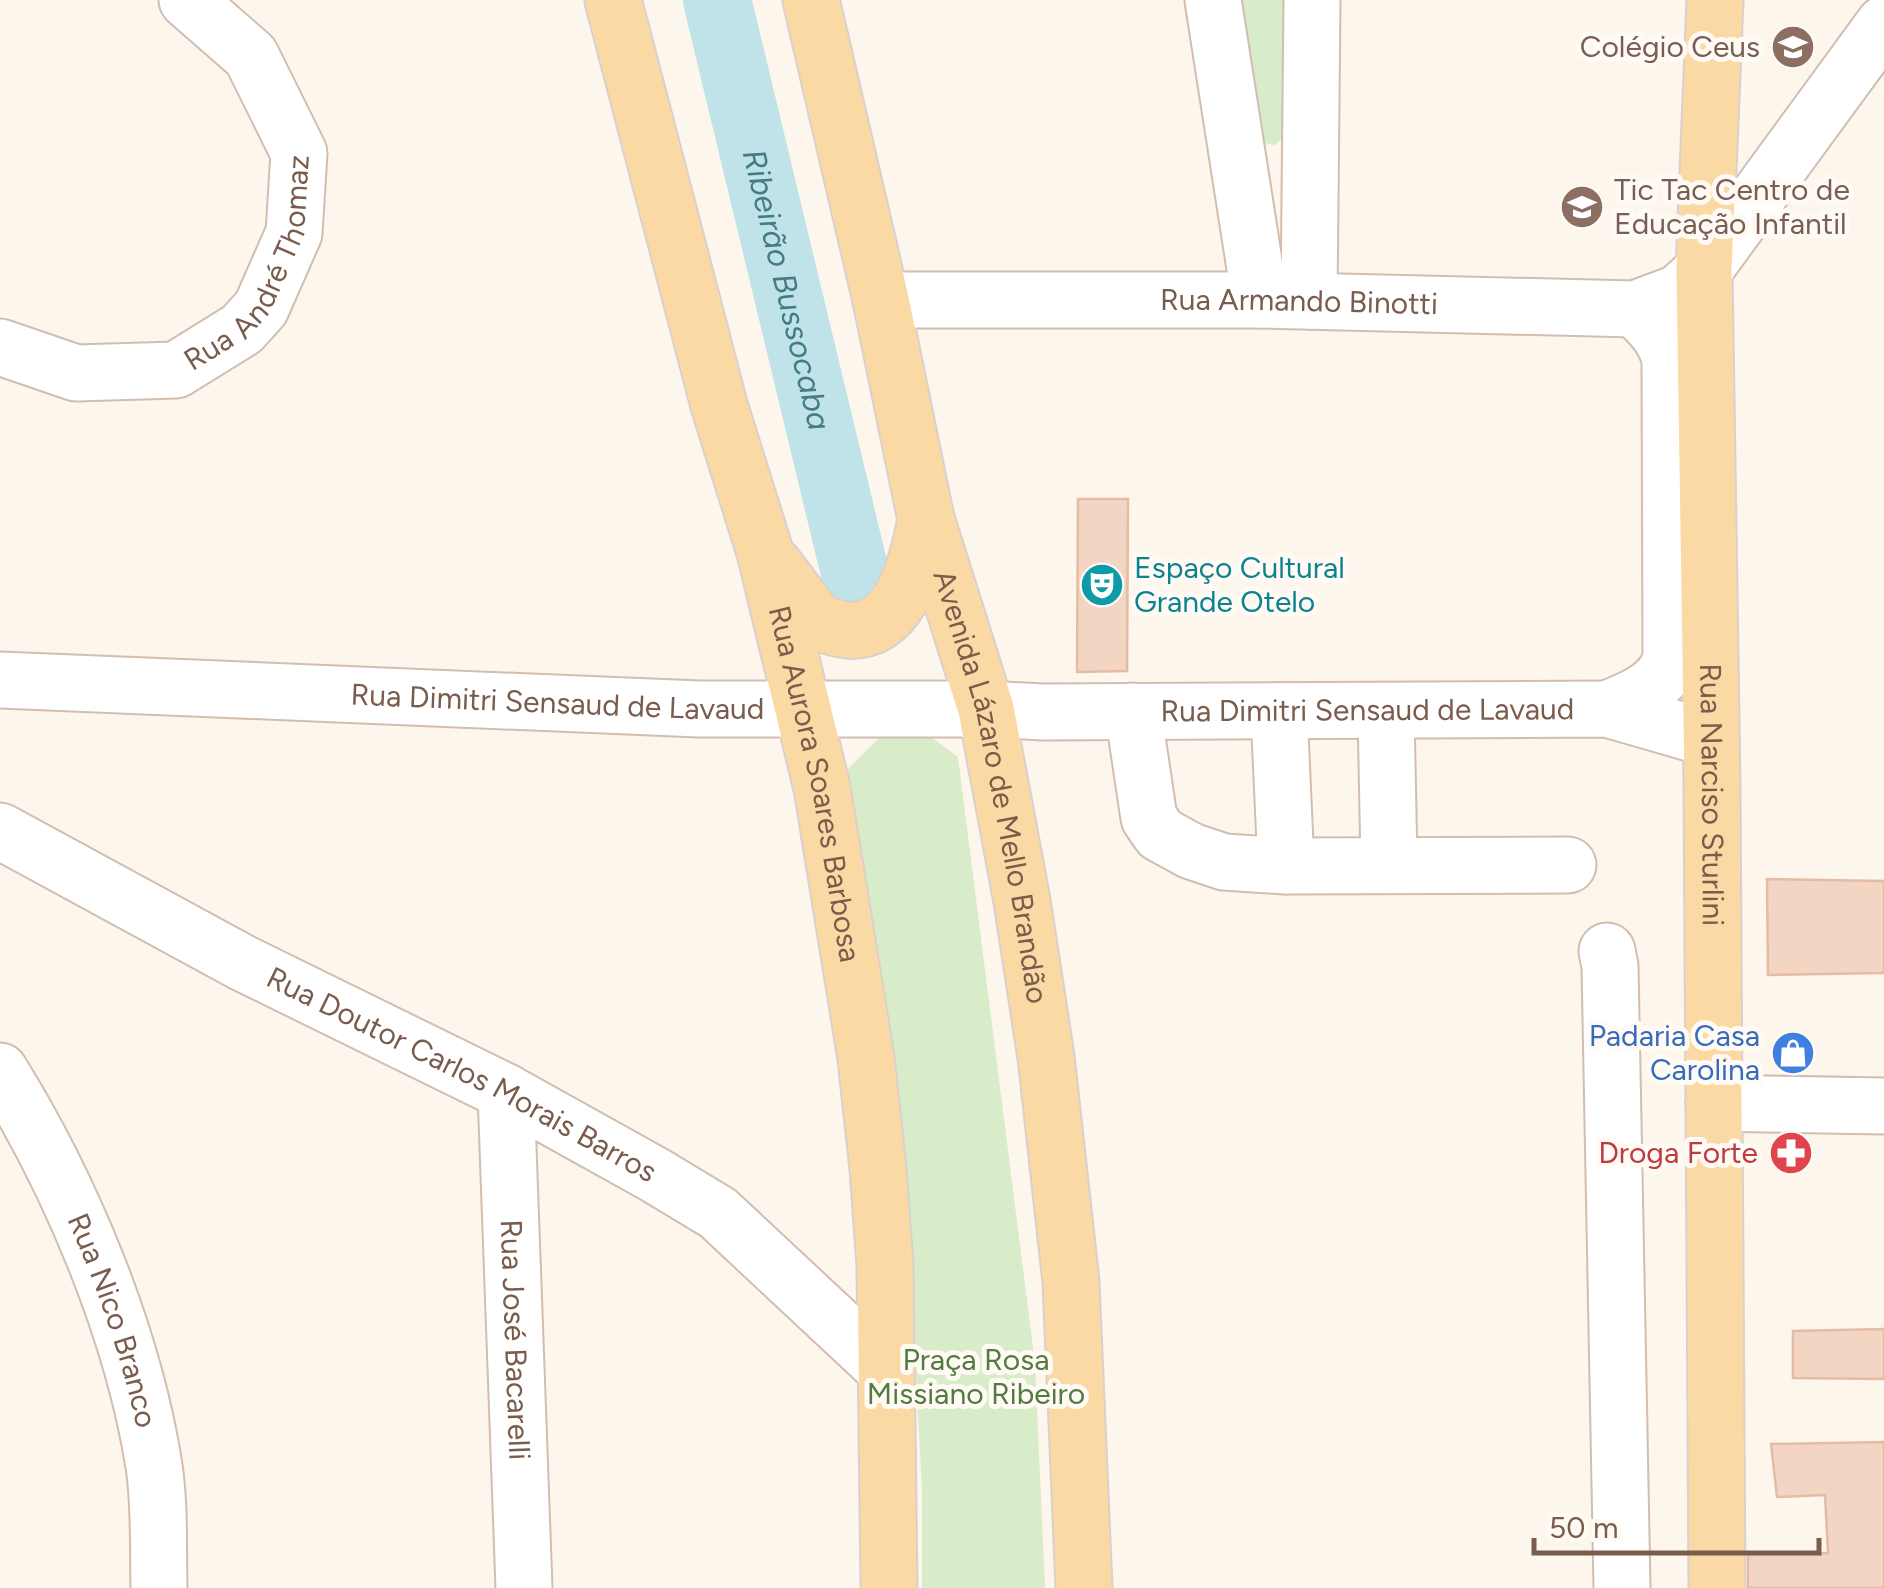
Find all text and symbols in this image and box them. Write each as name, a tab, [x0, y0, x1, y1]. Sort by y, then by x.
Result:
school or university icon: Colégio Ceus	[1770, 24, 1816, 70]
place label: Colégio Ceus	[1580, 28, 1760, 65]
water label: Ribeirão Bussocaba	[735, 146, 839, 434]
street label: Rua André Thomaz	[177, 154, 317, 378]
place label: Tic Tac Centro de Educação Infantil	[1614, 171, 1850, 242]
school or university icon: Tic Tac Centro de Educação Infantil	[1559, 184, 1605, 230]
street label: Rua Armando Binotti	[1160, 281, 1438, 322]
place label: Espaço Cultural Grande Otelo	[1134, 549, 1345, 620]
theatre icon: Espaço Cultural Grande Otelo	[1079, 562, 1125, 608]
street label: Avenida Lázaro de Mello Brandão	[925, 565, 1057, 1006]
street label: Rua Aurora Soares Barbosa	[761, 602, 869, 965]
street label: Rua Narciso Sturlini	[1692, 663, 1732, 926]
street label: Rua Dimitri Sensaud de Lavaud	[350, 676, 764, 727]
street label: Rua Dimitri Sensaud de Lavaud	[1160, 690, 1574, 729]
street label: Rua Doutor Carlos Morais Barros	[261, 959, 663, 1190]
place label: Padaria Casa Carolina	[1589, 1017, 1760, 1088]
shop icon: Padaria Casa Carolina	[1770, 1030, 1816, 1076]
pharmacy icon: Droga Forte	[1768, 1130, 1814, 1176]
place label: Droga Forte	[1598, 1134, 1758, 1171]
street label: Rua Nico Branco	[60, 1207, 165, 1431]
street label: Rua José Bacarelli	[493, 1219, 538, 1461]
park label: Praça Rosa Missiano Ribeiro	[867, 1341, 1085, 1412]
scale bar	[1534, 1493, 1819, 1555]
text: 50 m	[1549, 1509, 1618, 1546]

